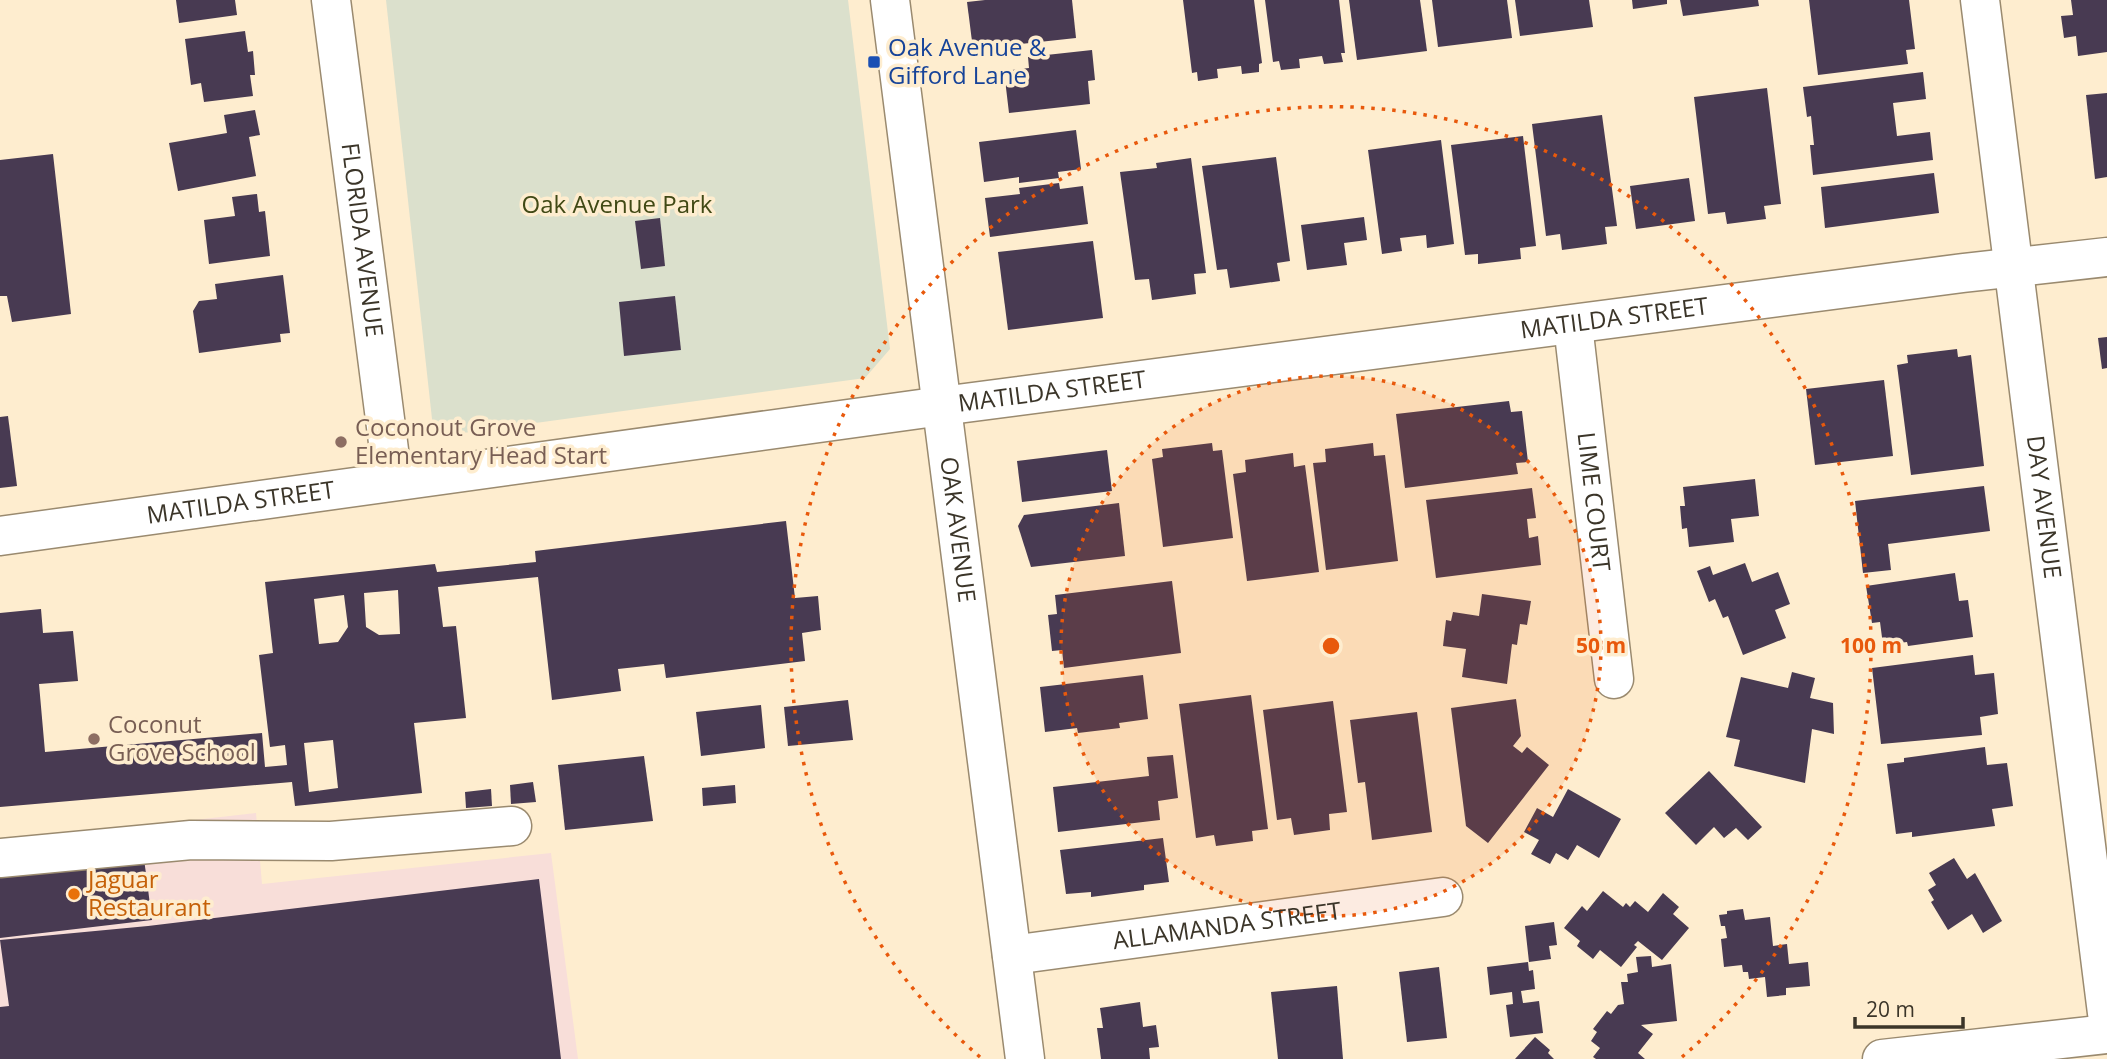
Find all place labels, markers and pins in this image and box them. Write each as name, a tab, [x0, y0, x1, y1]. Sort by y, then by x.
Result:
place label: Oak Avenue & Gifford Lane	[888, 30, 1047, 91]
marker: Oak Avenue & Gifford Lane	[866, 54, 882, 70]
place label: Coconout Grove Elementary Head Start	[355, 410, 607, 471]
marker: Coconout Grove Elementary Head Start	[333, 434, 349, 450]
centre of rings	[1319, 634, 1343, 658]
place label: Coconut Grove School	[108, 707, 256, 768]
marker: Coconut Grove School	[86, 731, 102, 747]
place label: Jaguar Restaurant	[86, 862, 211, 923]
marker: Jaguar Restaurant	[66, 886, 82, 902]

